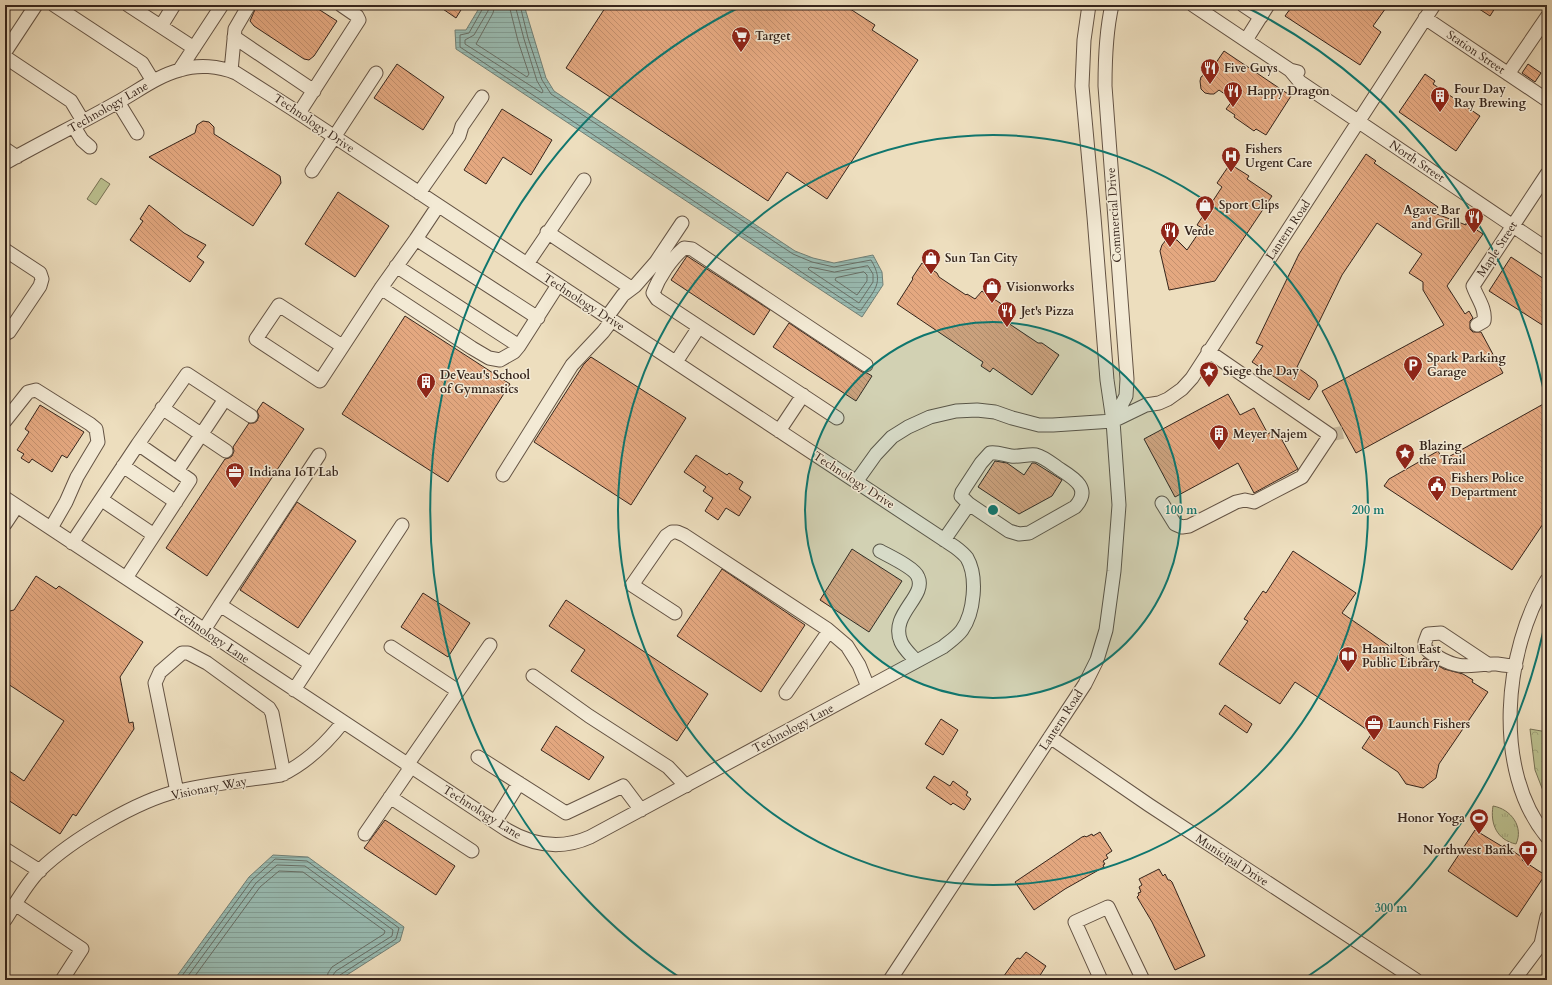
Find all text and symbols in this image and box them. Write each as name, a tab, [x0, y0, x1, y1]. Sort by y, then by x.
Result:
supermarket icon: Target	[730, 25, 752, 53]
street label: Station Street	[1444, 26, 1509, 78]
place label: Target	[755, 28, 791, 44]
restaurant icon: Five Guys	[1199, 57, 1221, 85]
place label: Five Guys	[1224, 60, 1278, 76]
street label: Technology Lane	[65, 78, 151, 136]
restaurant icon: Happy Dragon	[1222, 80, 1244, 108]
place label: Four Day Ray Brewing	[1454, 81, 1527, 111]
place label: Happy Dragon	[1247, 83, 1330, 99]
building icon: Four Day Ray Brewing	[1429, 85, 1451, 113]
street label: Technology Drive	[270, 90, 358, 156]
street label: North Street	[1386, 137, 1448, 186]
place label: Fishers Urgent Care	[1245, 141, 1312, 171]
hospital icon: Fishers Urgent Care	[1220, 145, 1242, 173]
street label: Commercial Drive	[1103, 167, 1125, 263]
shop icon: Sport Clips	[1194, 194, 1216, 222]
street label: Lantern Road	[1262, 196, 1314, 263]
place label: Sport Clips	[1219, 197, 1279, 213]
place label: Agave Bar and Grill	[1404, 202, 1460, 232]
restaurant icon: Agave Bar and Grill	[1463, 206, 1485, 234]
street label: Maple Street	[1473, 218, 1521, 280]
restaurant icon: Verde	[1159, 220, 1181, 248]
place label: Verde	[1184, 223, 1214, 239]
shop icon: Sun Tan City	[920, 247, 942, 275]
place label: Sun Tan City	[945, 250, 1018, 266]
street label: Technology Drive	[540, 270, 628, 334]
shop icon: Visionworks	[981, 276, 1003, 304]
place label: Visionworks	[1006, 279, 1074, 295]
restaurant icon: Jet's Pizza	[996, 300, 1018, 328]
place label: Jet's Pizza	[1019, 303, 1074, 319]
place label: Spark Parking Garage	[1427, 350, 1507, 380]
parking icon: Spark Parking Garage	[1402, 354, 1424, 382]
place icon: Siege the Day	[1198, 360, 1220, 388]
place label: Siege the Day	[1223, 363, 1299, 379]
place label: DeVeau's School of Gymnastics	[440, 367, 530, 397]
building icon: DeVeau's School of Gymnastics	[415, 371, 437, 399]
building icon: Meyer Najem	[1208, 423, 1230, 451]
place label: Meyer Najem	[1233, 426, 1308, 442]
place label: Blazing the Trail	[1419, 438, 1466, 468]
place icon: Blazing the Trail	[1394, 442, 1416, 470]
street label: Technology Drive	[810, 448, 898, 512]
office icon: Indiana IoT Lab	[224, 461, 246, 489]
place label: Indiana IoT Lab	[249, 464, 339, 480]
place label: Fishers Police Department	[1451, 470, 1524, 500]
public building icon: Fishers Police Department	[1426, 474, 1448, 502]
text: 100 m	[1165, 502, 1198, 518]
text: 200 m	[1352, 502, 1385, 518]
centre of rings	[986, 503, 1000, 517]
street label: Technology Lane	[169, 603, 253, 667]
place label: Hamilton East Public Library	[1362, 641, 1442, 671]
library icon: Hamilton East Public Library	[1337, 645, 1359, 673]
street label: Lantern Road	[1035, 686, 1087, 753]
street label: Technology Lane	[749, 700, 837, 756]
office icon: Launch Fishers	[1363, 713, 1385, 741]
place label: Launch Fishers	[1388, 716, 1470, 732]
street label: Visionary Way	[170, 773, 249, 803]
street label: Technology Lane	[440, 781, 524, 843]
sports icon: Honor Yoga	[1468, 807, 1490, 835]
place label: Honor Yoga	[1397, 810, 1465, 826]
street label: Municipal Drive	[1192, 830, 1272, 890]
bank icon: Northwest Bank	[1517, 839, 1539, 867]
place label: Northwest Bank	[1423, 842, 1514, 858]
text: 300 m	[1375, 900, 1408, 916]

